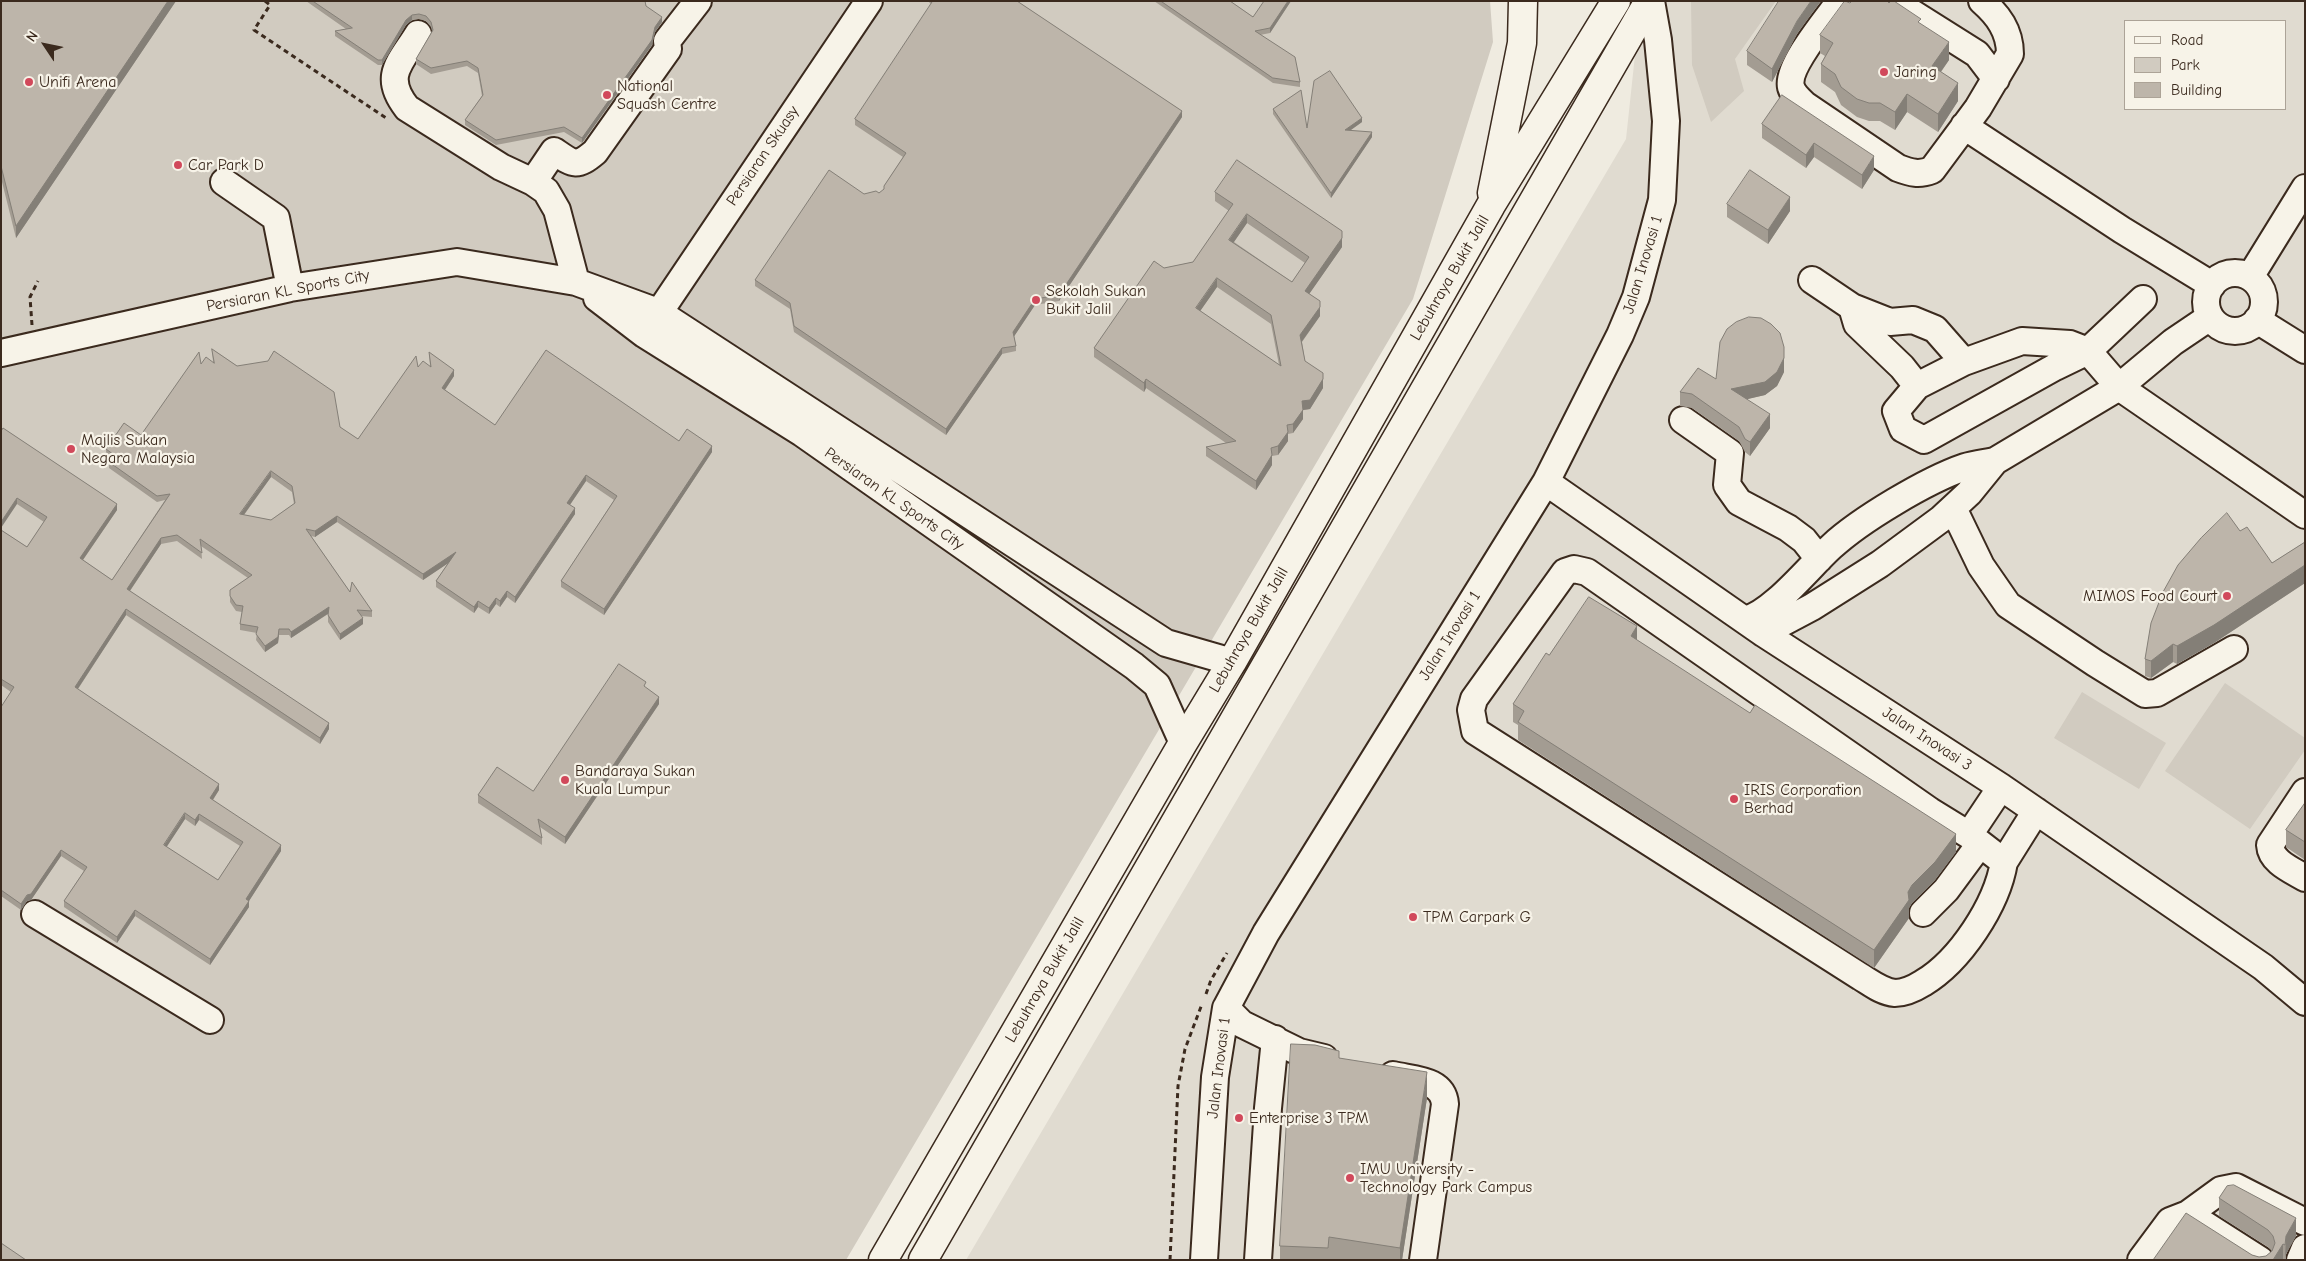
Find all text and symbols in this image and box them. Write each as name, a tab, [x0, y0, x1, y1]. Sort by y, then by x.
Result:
north arrow	[20, 20, 70, 70]
legend	[2124, 20, 2286, 110]
text: N	[23, 28, 42, 45]
text: Road	[2171, 31, 2203, 49]
text: Park	[2171, 56, 2200, 74]
place label: Jaring	[1894, 62, 1937, 82]
marker: Jaring	[1878, 66, 1890, 78]
place label: Unifi Arena	[39, 72, 116, 92]
marker: Unifi Arena	[23, 76, 35, 88]
place label: National Squash Centre	[617, 76, 716, 114]
text: Building	[2171, 81, 2222, 99]
marker: National Squash Centre	[601, 89, 613, 101]
street label: Persiaran Skuasy	[722, 102, 804, 210]
place label: Car Park D	[188, 155, 264, 175]
marker: Car Park D	[172, 159, 184, 171]
street label: Lebuhraya Bukit Jalil	[1406, 212, 1494, 344]
street label: Jalan Inovasi 1	[1619, 214, 1667, 316]
street label: Persiaran KL Sports City	[205, 266, 371, 316]
place label: Sekolah Sukan Bukit Jalil	[1046, 281, 1146, 319]
marker: Sekolah Sukan Bukit Jalil	[1030, 294, 1042, 306]
place label: Majlis Sukan Negara Malaysia	[81, 430, 195, 468]
marker: Majlis Sukan Negara Malaysia	[65, 443, 77, 455]
street label: Persiaran KL Sports City	[821, 444, 967, 554]
street label: Lebuhraya Bukit Jalil	[1205, 564, 1293, 696]
place label: MIMOS Food Court	[2083, 586, 2217, 606]
street label: Jalan Inovasi 1	[1415, 588, 1485, 684]
marker: MIMOS Food Court	[2221, 590, 2233, 602]
street label: Jalan Inovasi 3	[1878, 703, 1976, 775]
place label: Bandaraya Sukan Kuala Lumpur	[575, 761, 695, 799]
marker: Bandaraya Sukan Kuala Lumpur	[559, 774, 571, 786]
place label: IRIS Corporation Berhad	[1744, 780, 1862, 818]
marker: IRIS Corporation Berhad	[1728, 793, 1740, 805]
place label: TPM Carpark G	[1423, 907, 1531, 927]
marker: TPM Carpark G	[1407, 911, 1419, 923]
street label: Lebuhraya Bukit Jalil	[1001, 914, 1089, 1046]
street label: Jalan Inovasi 1	[1203, 1016, 1235, 1120]
place label: Enterprise 3 TPM	[1249, 1108, 1369, 1128]
marker: Enterprise 3 TPM	[1233, 1112, 1245, 1124]
place label: IMU University - Technology Park Campus	[1360, 1159, 1532, 1197]
marker: IMU University - Technology Park Campus	[1344, 1172, 1356, 1184]

